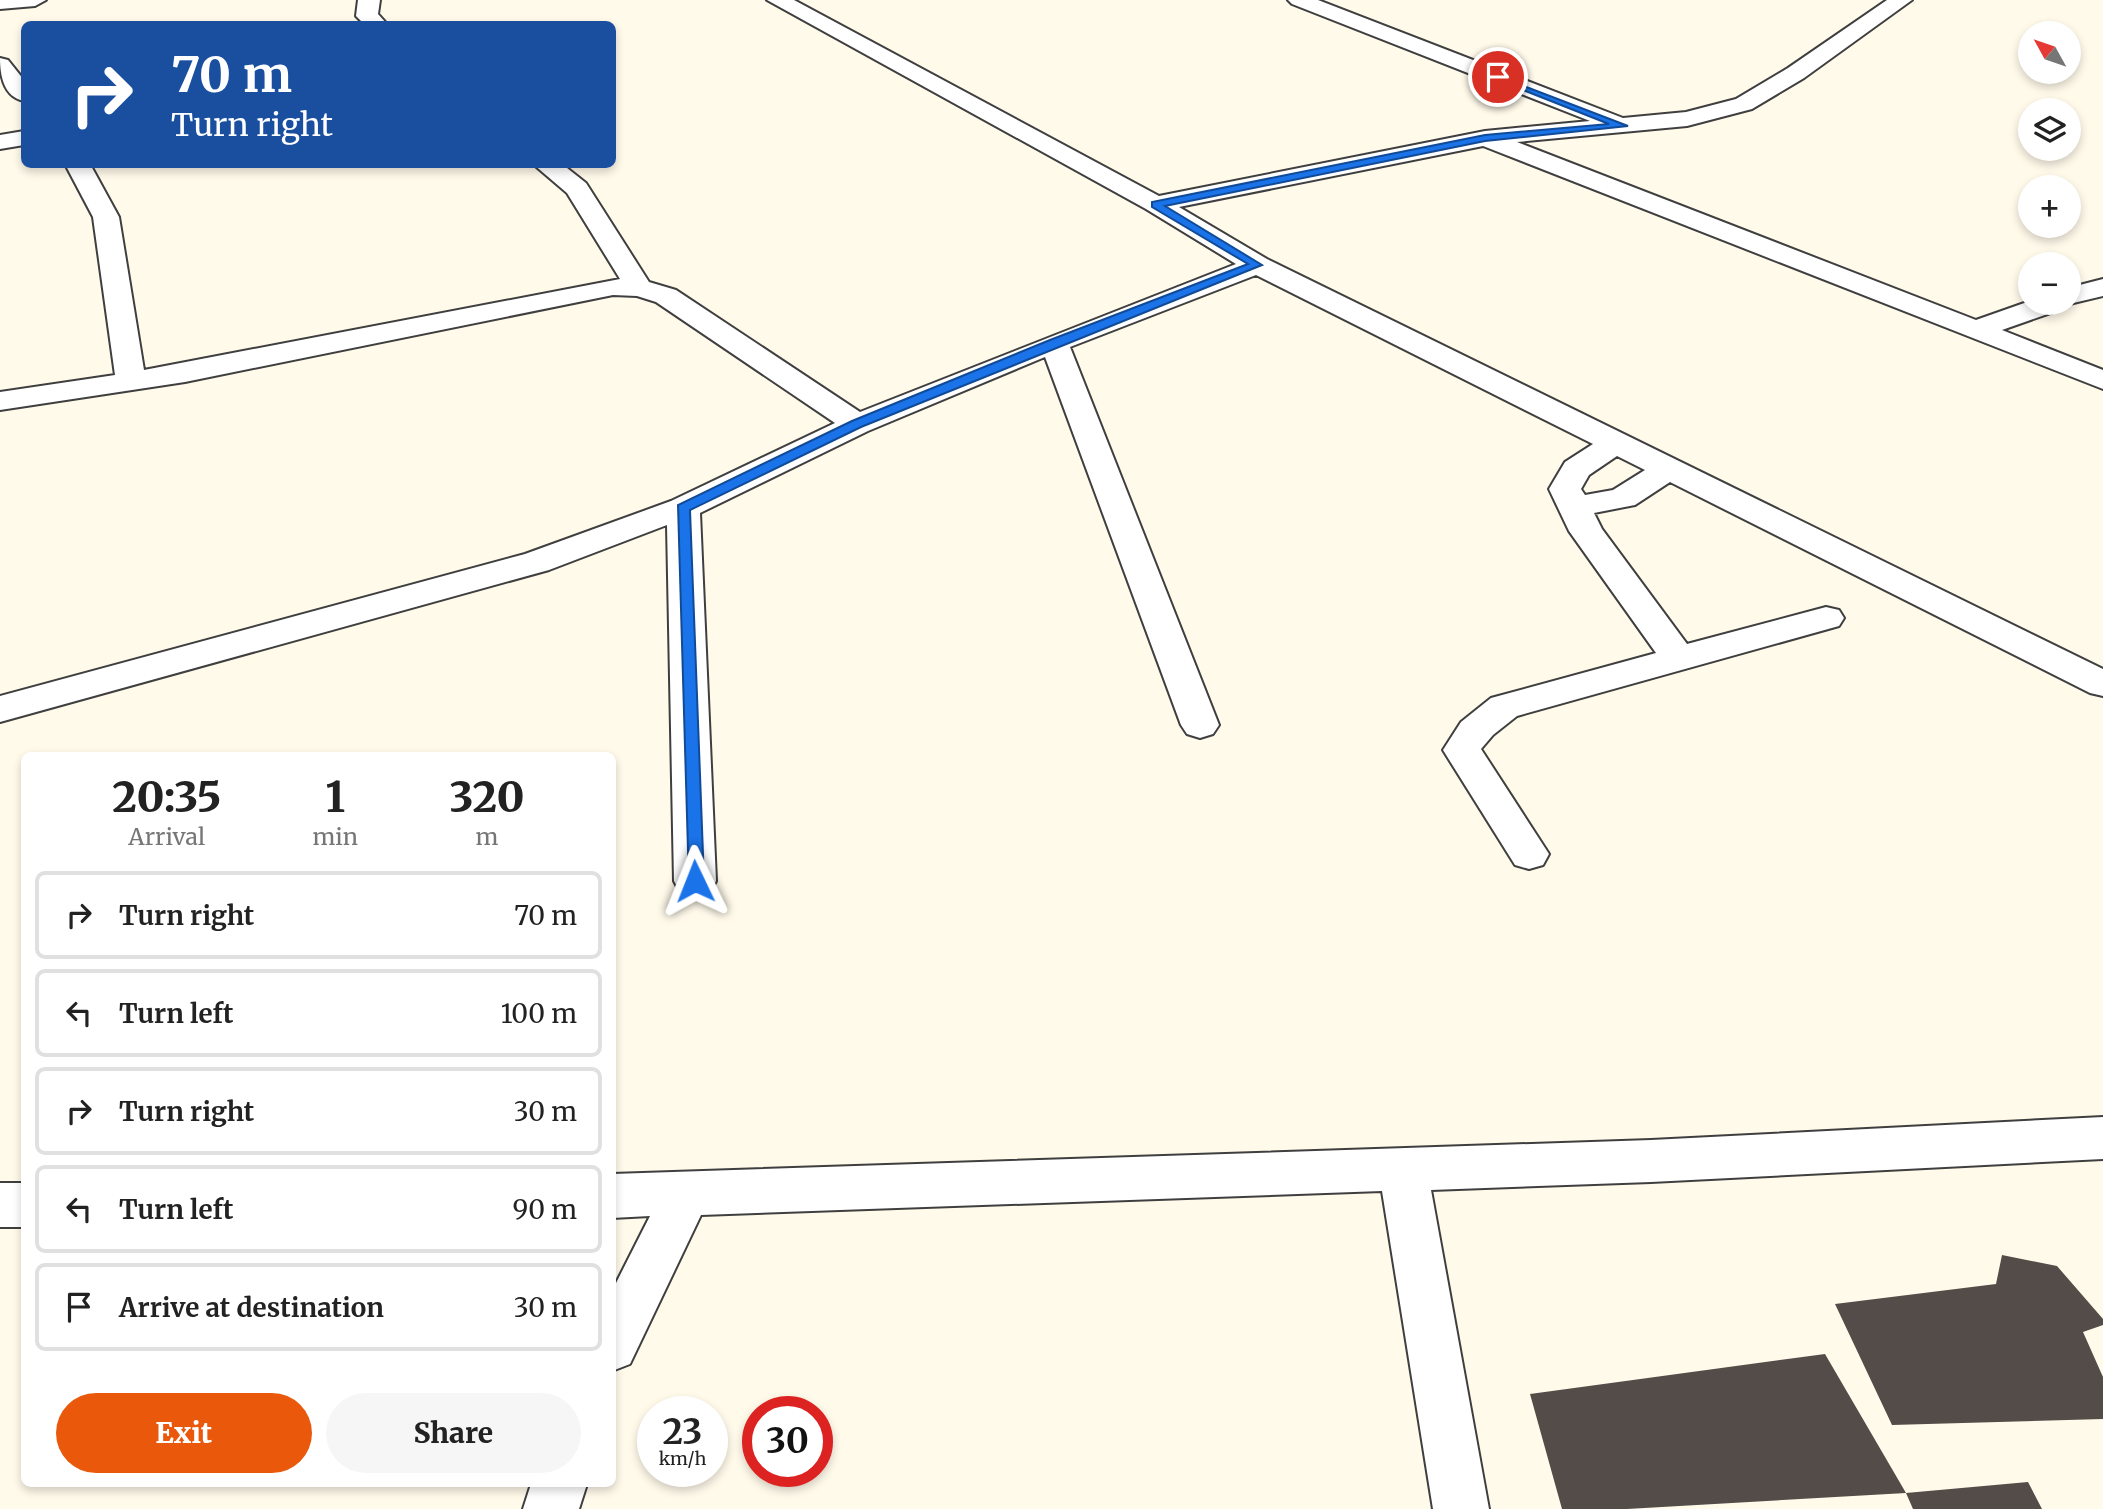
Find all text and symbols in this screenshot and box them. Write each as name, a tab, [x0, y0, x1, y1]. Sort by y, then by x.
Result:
north arrow	[2018, 21, 2081, 84]
map controls	[2018, 21, 2081, 315]
text: 70 m	[171, 44, 292, 105]
pin	[1468, 47, 1528, 107]
icon: right	[56, 49, 147, 140]
icon: arrive	[1479, 58, 1517, 96]
button: layers	[2018, 98, 2081, 161]
text: Turn right	[171, 105, 333, 145]
button: +	[2018, 175, 2081, 238]
button: −	[2018, 252, 2081, 315]
text: 20:35	[112, 771, 221, 823]
text: 1	[325, 771, 345, 823]
text: 320	[449, 771, 525, 823]
text: Arrival	[128, 822, 205, 851]
text: min	[313, 822, 358, 851]
text: m	[476, 822, 498, 851]
position arrow	[658, 844, 732, 918]
icon: right	[60, 896, 98, 934]
text: Turn right	[119, 899, 254, 932]
text: 70 m	[514, 899, 577, 932]
icon: left	[60, 994, 98, 1032]
text: Turn left	[119, 997, 233, 1030]
text: 100 m	[501, 997, 577, 1030]
icon: right	[60, 1092, 98, 1130]
text: Turn right	[119, 1095, 254, 1128]
text: 30 m	[514, 1095, 577, 1128]
icon: left	[60, 1190, 98, 1228]
text: Turn left	[119, 1193, 233, 1226]
text: 90 m	[513, 1193, 577, 1226]
icon: arrive	[60, 1288, 98, 1326]
text: Arrive at destination	[119, 1291, 384, 1324]
text: 30 m	[514, 1291, 577, 1324]
button: Exit	[56, 1393, 312, 1473]
button: Share	[326, 1393, 581, 1473]
speed limit sign: 30	[742, 1396, 833, 1487]
text: 23	[663, 1410, 702, 1454]
text: km/h	[659, 1447, 706, 1470]

